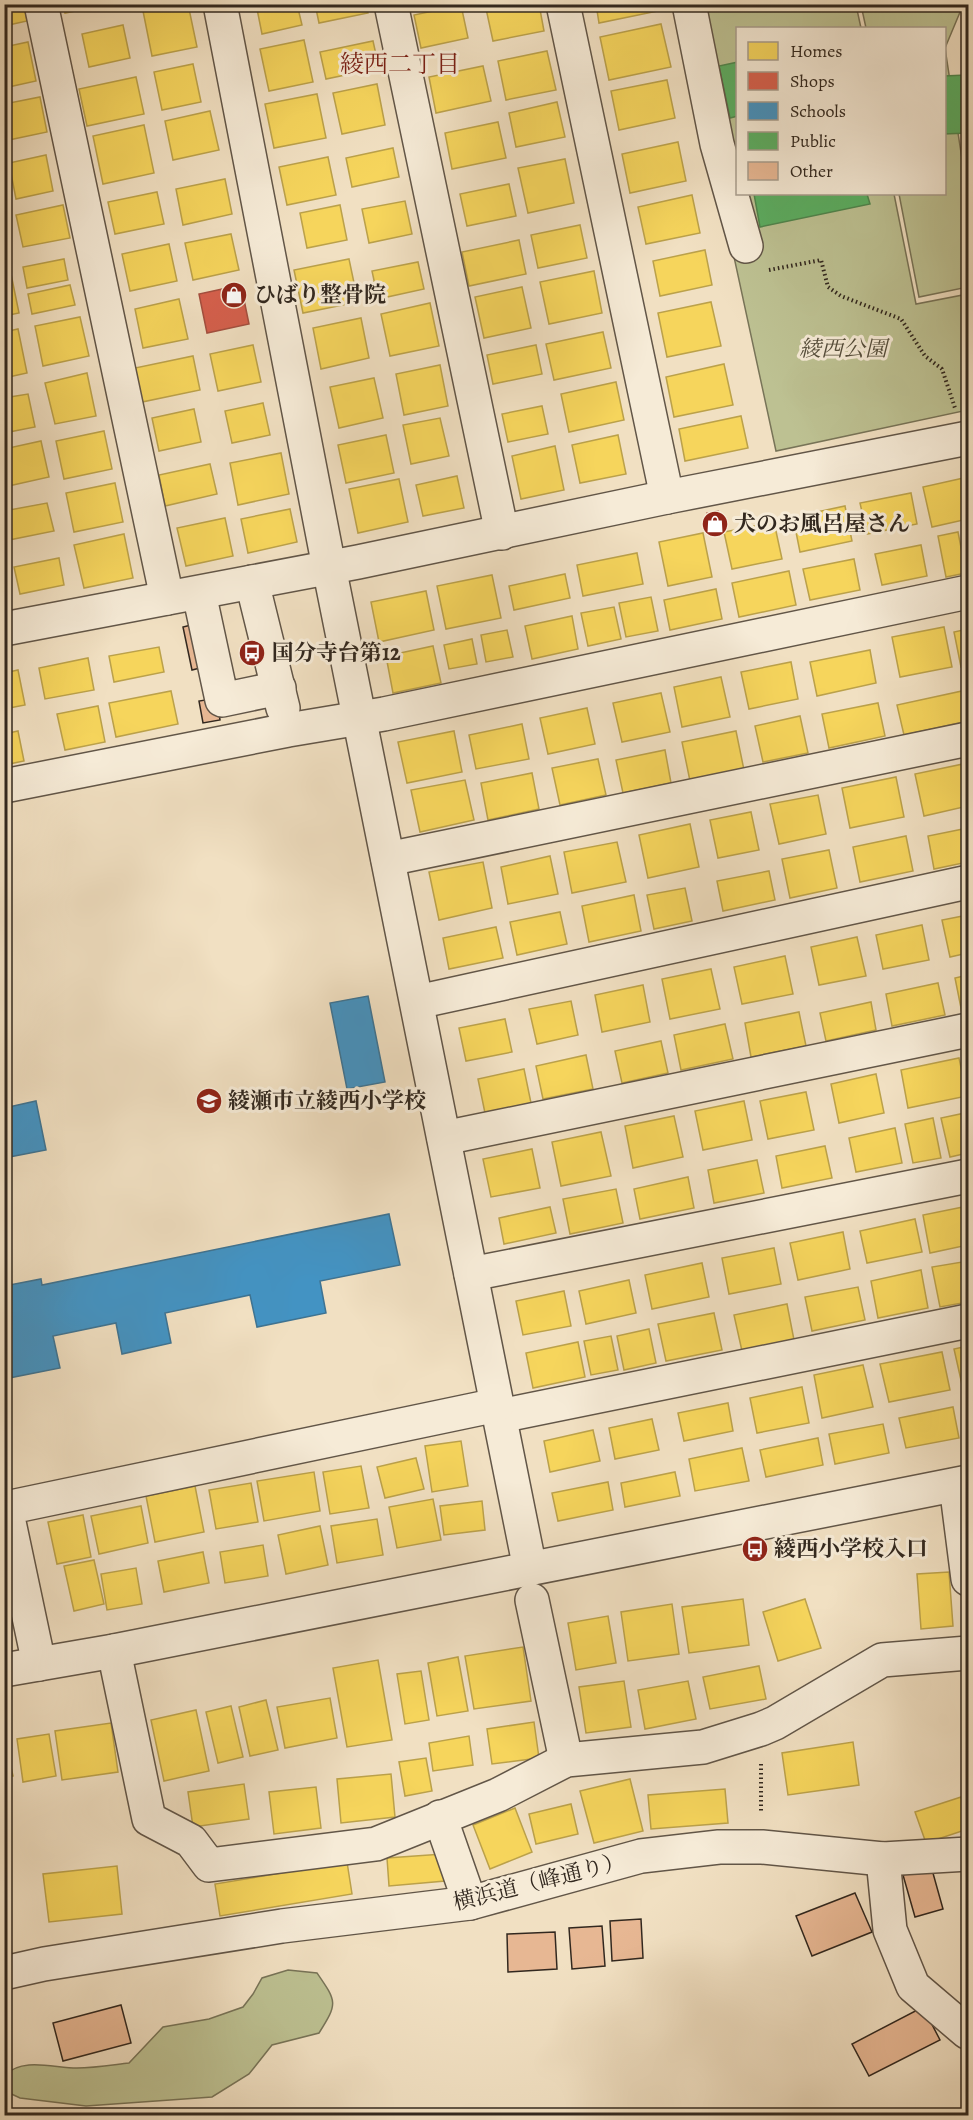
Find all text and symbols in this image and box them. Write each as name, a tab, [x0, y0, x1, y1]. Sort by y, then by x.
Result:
legend	[736, 27, 946, 195]
text: Homes	[790, 39, 842, 63]
district label: 綾西二丁目	[340, 48, 460, 80]
text: Shops	[790, 69, 835, 93]
text: Schools	[790, 99, 846, 123]
text: Public	[790, 129, 836, 153]
text: Other	[790, 159, 833, 183]
shop icon: ひばり整骨院	[219, 280, 249, 310]
place label: ひばり整骨院	[254, 280, 386, 310]
park label: 綾西公園	[799, 334, 890, 364]
shop icon: 犬のお風呂屋さん	[700, 509, 730, 539]
place label: 犬のお風呂屋さん	[734, 509, 910, 539]
bus stop icon: 国分寺台第12	[237, 638, 267, 668]
place label: 国分寺台第12	[272, 638, 401, 668]
school or university icon: 綾瀬市立綾西小学校	[194, 1086, 224, 1116]
place label: 綾瀬市立綾西小学校	[228, 1086, 426, 1116]
bus stop icon: 綾西小学校入口	[740, 1534, 770, 1564]
place label: 綾西小学校入口	[774, 1534, 928, 1564]
street label: 横浜道（峰通り）	[450, 1846, 628, 1918]

